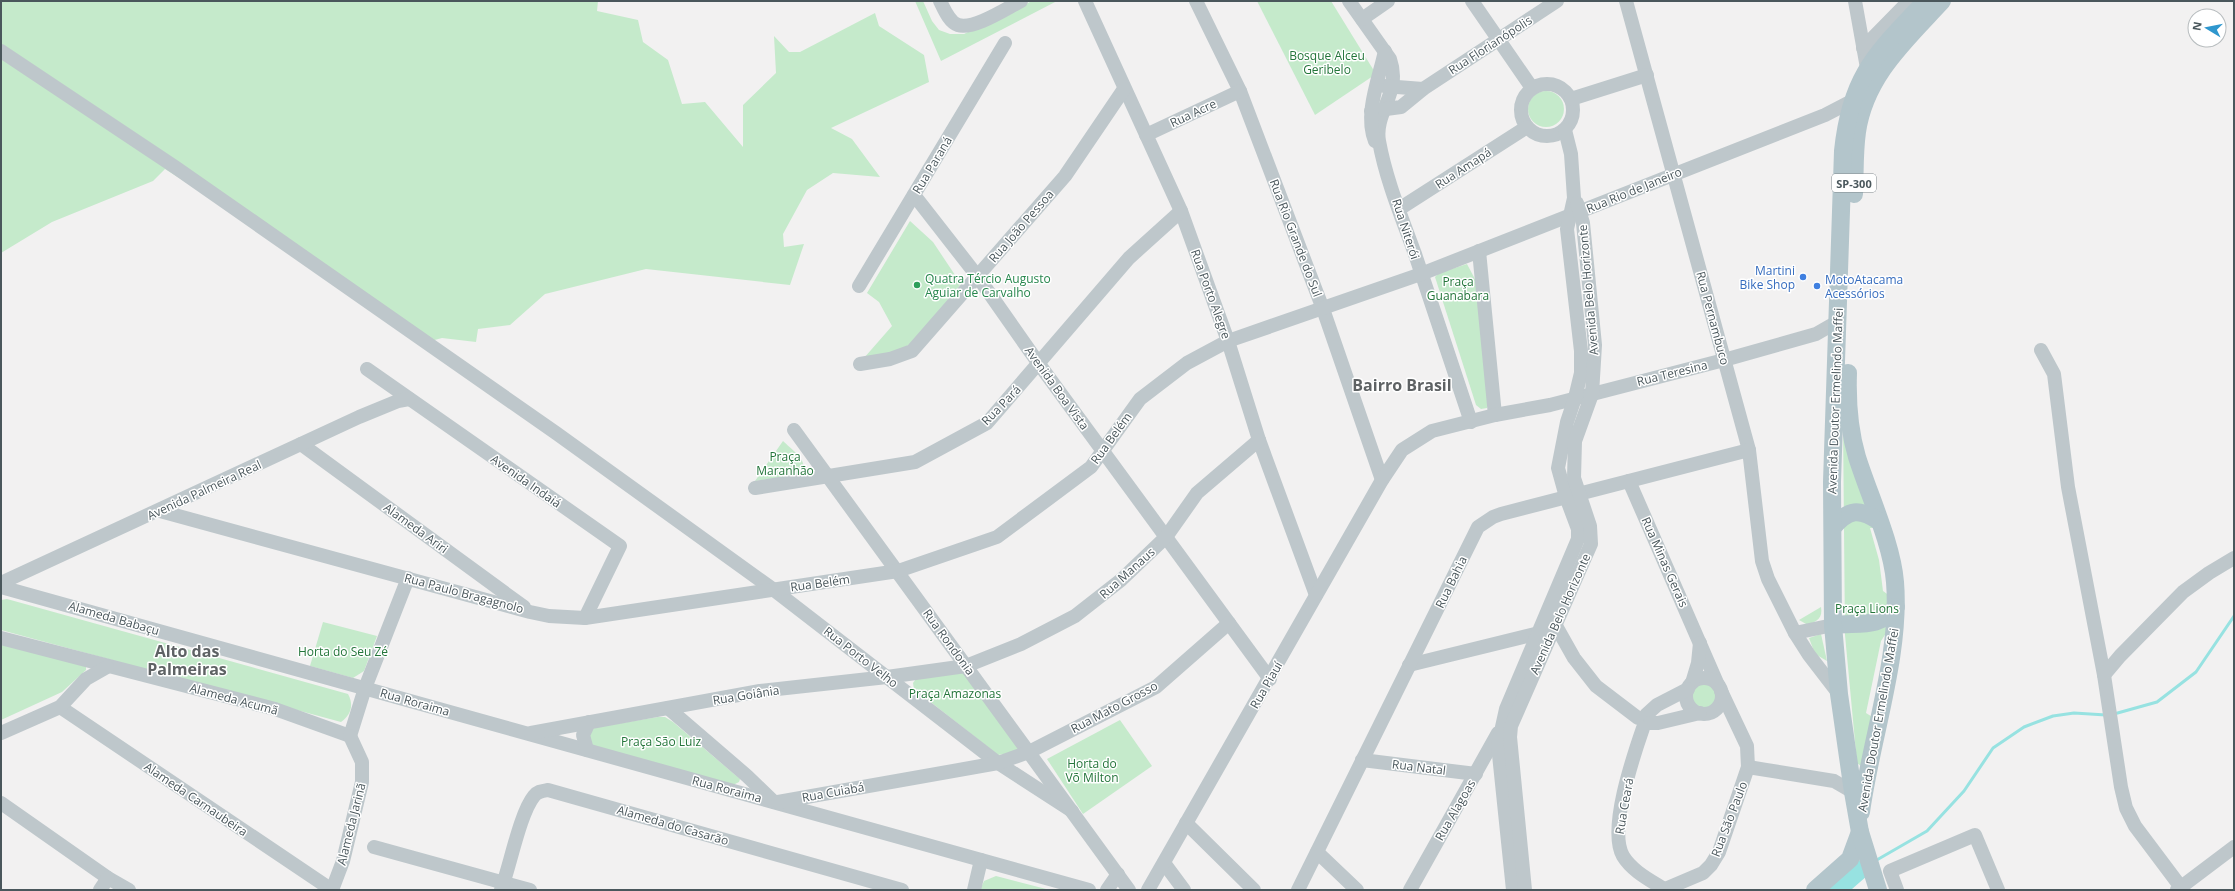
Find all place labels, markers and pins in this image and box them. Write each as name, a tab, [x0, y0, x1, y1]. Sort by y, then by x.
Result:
place label: Martini Bike Shop	[1740, 262, 1795, 293]
place label: Quatra Tércio Augusto Aguiar de Carvalho	[925, 270, 1051, 301]
place label: MotoAtacama Acessórios	[1825, 271, 1903, 302]
marker: Martini Bike Shop	[1798, 272, 1808, 282]
marker: Quatra Tércio Augusto Aguiar de Carvalho	[912, 280, 922, 290]
marker: MotoAtacama Acessórios	[1812, 281, 1822, 291]

